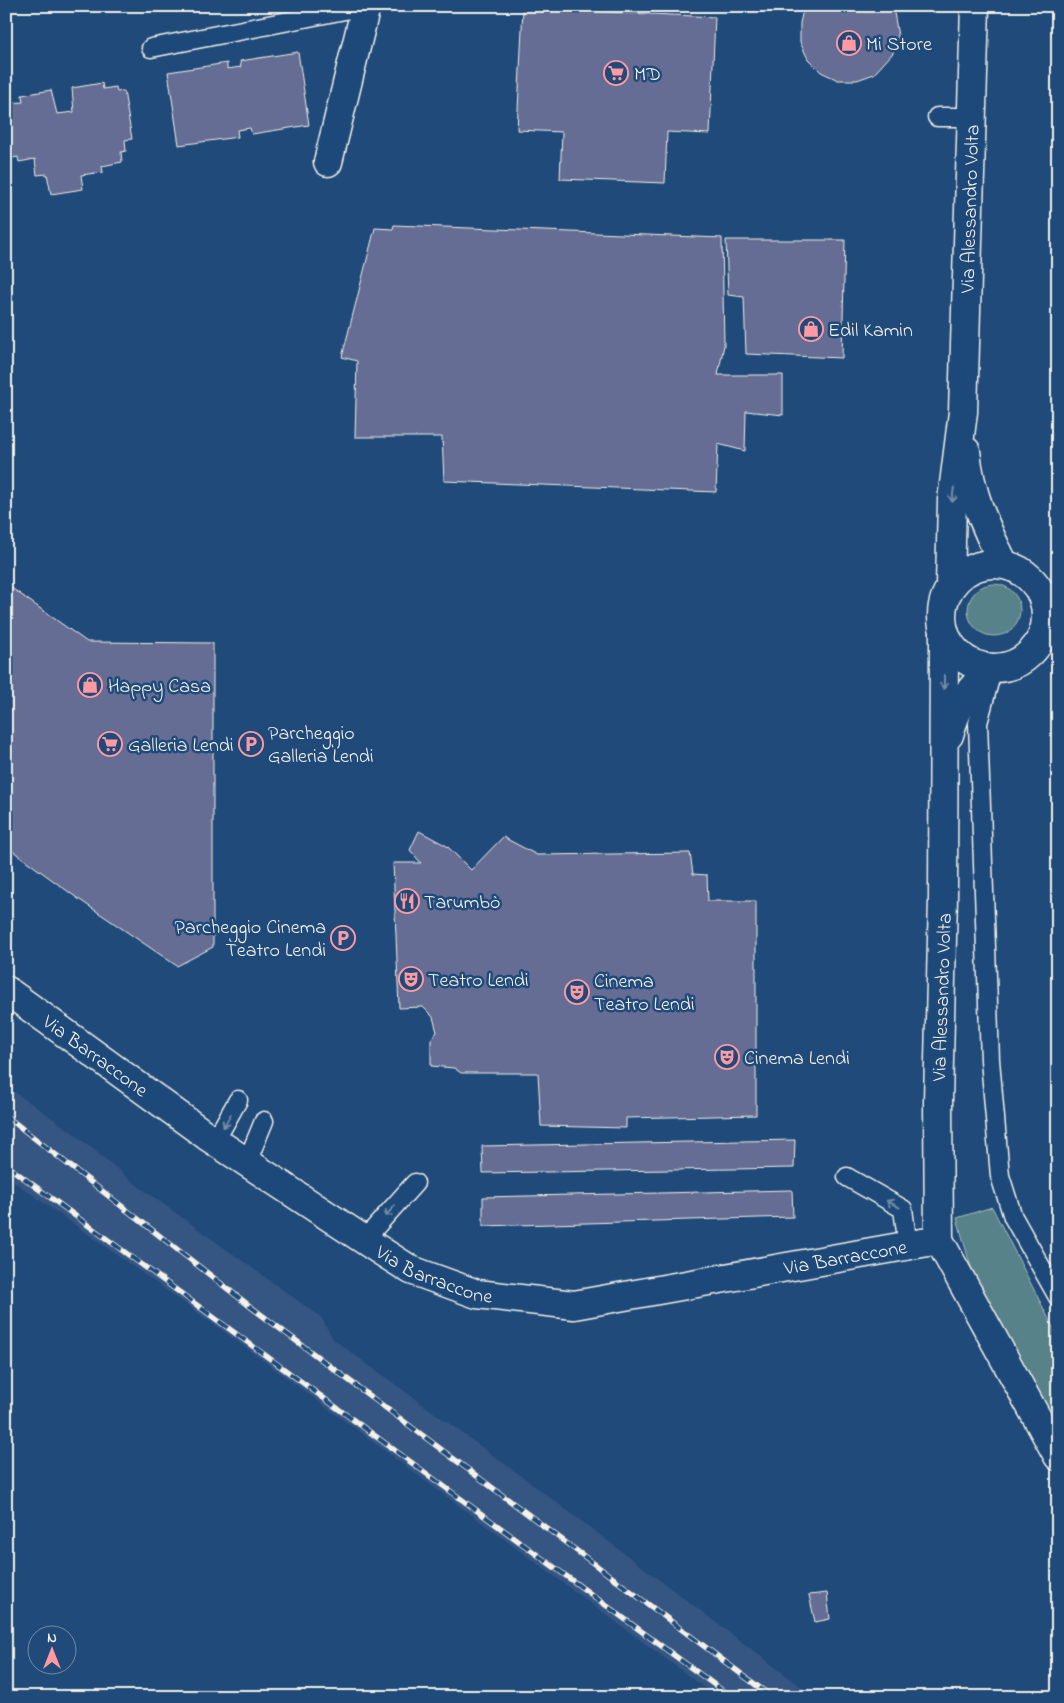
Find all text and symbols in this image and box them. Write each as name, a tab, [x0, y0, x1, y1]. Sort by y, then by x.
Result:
shop icon: Mi Store	[836, 30, 862, 56]
place label: Mi Store	[866, 31, 932, 60]
supermarket icon: MD	[603, 60, 629, 86]
place label: MD	[634, 61, 661, 90]
street label: Via Alessandro Volta	[954, 124, 988, 295]
shop icon: Edil Kamin	[798, 316, 824, 342]
place label: Edil Kamin	[828, 317, 913, 346]
one-way arrow	[948, 487, 958, 503]
shop icon: Happy Casa	[77, 672, 103, 698]
place label: Happy Casa	[108, 673, 211, 702]
one-way arrow	[939, 674, 948, 690]
place label: Parcheggio Galleria Lendi	[268, 720, 374, 772]
supermarket icon: Galleria Lendi	[97, 731, 123, 757]
parking icon: Parcheggio Galleria Lendi	[238, 731, 264, 757]
place label: Galleria Lendi	[128, 732, 234, 761]
restaurant icon: Tarumbò	[394, 888, 420, 914]
place label: Tarumbò	[424, 889, 500, 918]
street label: Via Alessandro Volta	[926, 912, 961, 1083]
place label: Parcheggio Cinema Teatro Lendi	[175, 914, 326, 966]
parking icon: Parcheggio Cinema Teatro Lendi	[330, 925, 356, 951]
theatre icon: Teatro Lendi	[398, 966, 424, 992]
place label: Teatro Lendi	[428, 967, 529, 996]
place label: Cinema Teatro Lendi	[594, 968, 695, 1020]
theatre icon: Cinema Teatro Lendi	[564, 979, 590, 1005]
street label: Via Barraccone	[35, 1008, 153, 1106]
theatre icon: Cinema Lendi	[714, 1044, 740, 1070]
place label: Cinema Lendi	[744, 1045, 850, 1074]
one-way arrow	[221, 1113, 231, 1128]
one-way arrow	[886, 1199, 901, 1209]
one-way arrow	[384, 1205, 395, 1218]
street label: Via Barraccone	[781, 1234, 910, 1284]
street label: Via Barraccone	[368, 1239, 494, 1313]
north arrow	[28, 1626, 78, 1676]
text: N	[47, 1628, 57, 1649]

